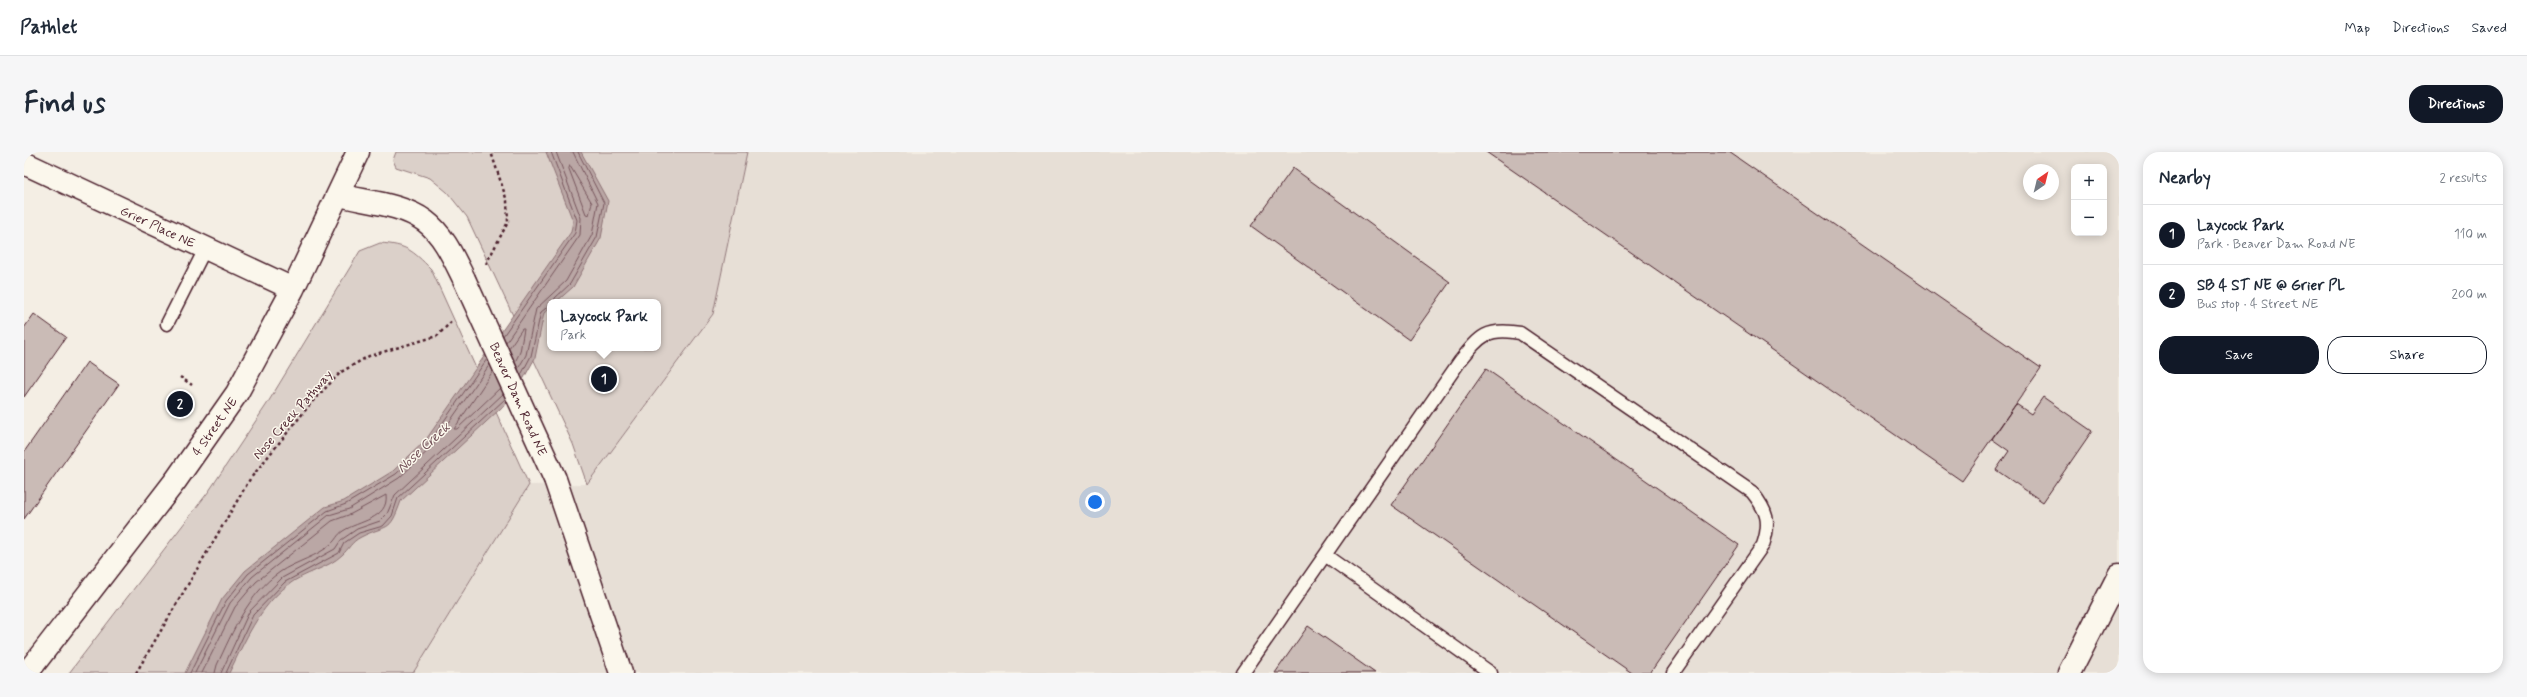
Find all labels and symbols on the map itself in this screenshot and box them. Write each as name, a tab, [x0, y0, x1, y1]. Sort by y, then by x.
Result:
north arrow	[2023, 164, 2059, 200]
street label: Grier Place NE	[117, 203, 198, 252]
street label: Beaver Dam Road NE	[485, 340, 550, 459]
pin: 1	[591, 364, 617, 394]
street label: Nose Creek Pathway	[250, 366, 337, 463]
pin: 2	[167, 389, 193, 419]
street label: 4 Street NE	[189, 394, 242, 460]
water label: Nose Creek	[393, 418, 455, 477]
your location	[1085, 492, 1105, 512]

